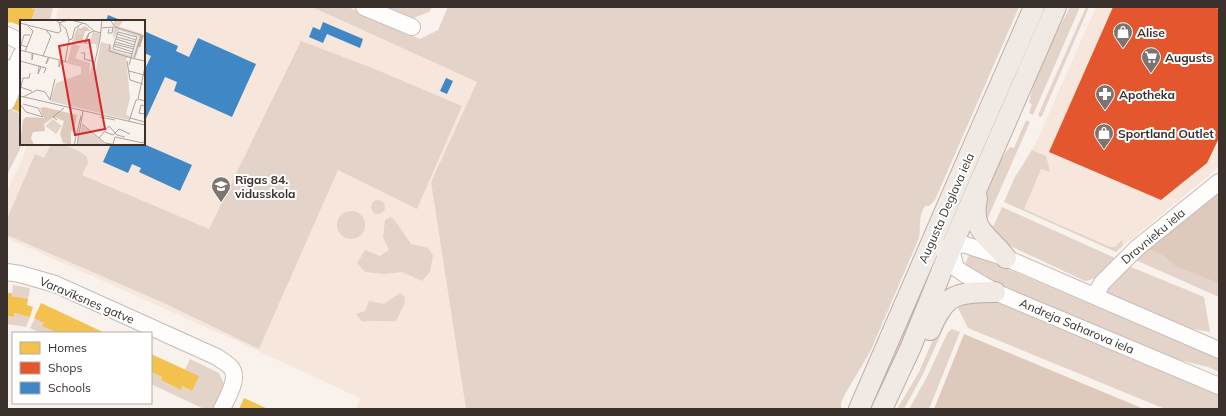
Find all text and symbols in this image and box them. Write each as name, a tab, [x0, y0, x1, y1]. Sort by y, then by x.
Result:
inset map	[20, 20, 145, 145]
shop icon: Alise	[1112, 21, 1134, 49]
place label: Alise	[1137, 25, 1165, 40]
supermarket icon: Augusts	[1140, 46, 1162, 74]
place label: Augusts	[1165, 50, 1212, 65]
pharmacy icon: Apotheka	[1094, 83, 1116, 111]
place label: Apotheka	[1119, 87, 1175, 102]
shop icon: Sportland Outlet	[1093, 122, 1115, 150]
place label: Sportland Outlet	[1118, 126, 1214, 141]
street label: Augusta Deglava iela	[915, 151, 977, 265]
place label: Rīgas 84. vidusskola	[234, 172, 295, 201]
school or university icon: Rīgas 84. vidusskola	[210, 175, 232, 203]
street label: Dravnieku iela	[1118, 205, 1188, 267]
street label: Varavīksnes gatve	[37, 273, 137, 327]
street label: Andreja Saharova iela	[1017, 295, 1137, 357]
legend	[12, 332, 152, 404]
text: Homes	[48, 340, 87, 355]
text: Shops	[48, 360, 83, 375]
text: Schools	[48, 380, 91, 395]

